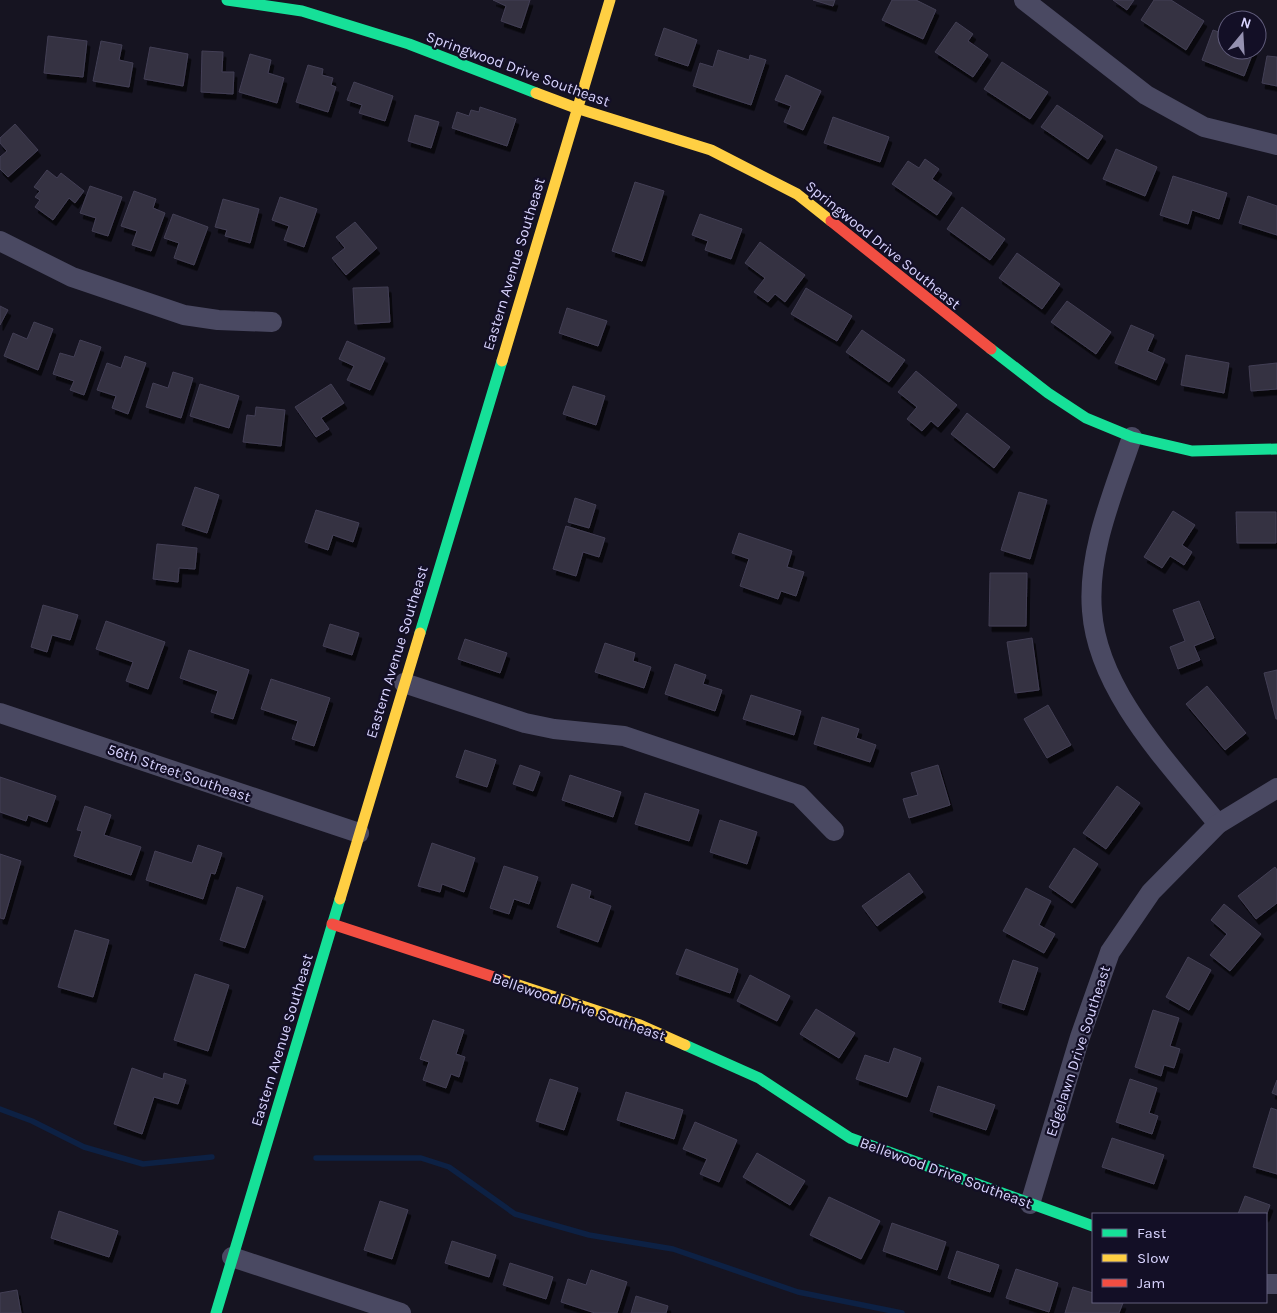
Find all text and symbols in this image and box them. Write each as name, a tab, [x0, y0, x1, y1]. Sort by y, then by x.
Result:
north arrow	[1217, 10, 1267, 60]
text: N	[1238, 13, 1253, 33]
street label: Springwood Drive Southeast	[424, 27, 613, 111]
street label: Eastern Avenue Southeast	[479, 175, 549, 352]
street label: Springwood Drive Southeast	[802, 177, 964, 313]
street label: Eastern Avenue Southeast	[362, 563, 432, 740]
street label: 56th Street Southeast	[105, 740, 253, 806]
street label: Eastern Avenue Southeast	[247, 951, 317, 1128]
street label: Edgelawn Drive Southeast	[1042, 963, 1114, 1139]
street label: Bellewood Drive Southeast	[490, 969, 668, 1045]
street label: Bellewood Drive Southeast	[857, 1133, 1035, 1213]
legend	[1092, 1213, 1267, 1303]
text: Fast	[1137, 1224, 1167, 1242]
text: Slow	[1137, 1249, 1169, 1267]
text: Jam	[1137, 1274, 1165, 1292]

